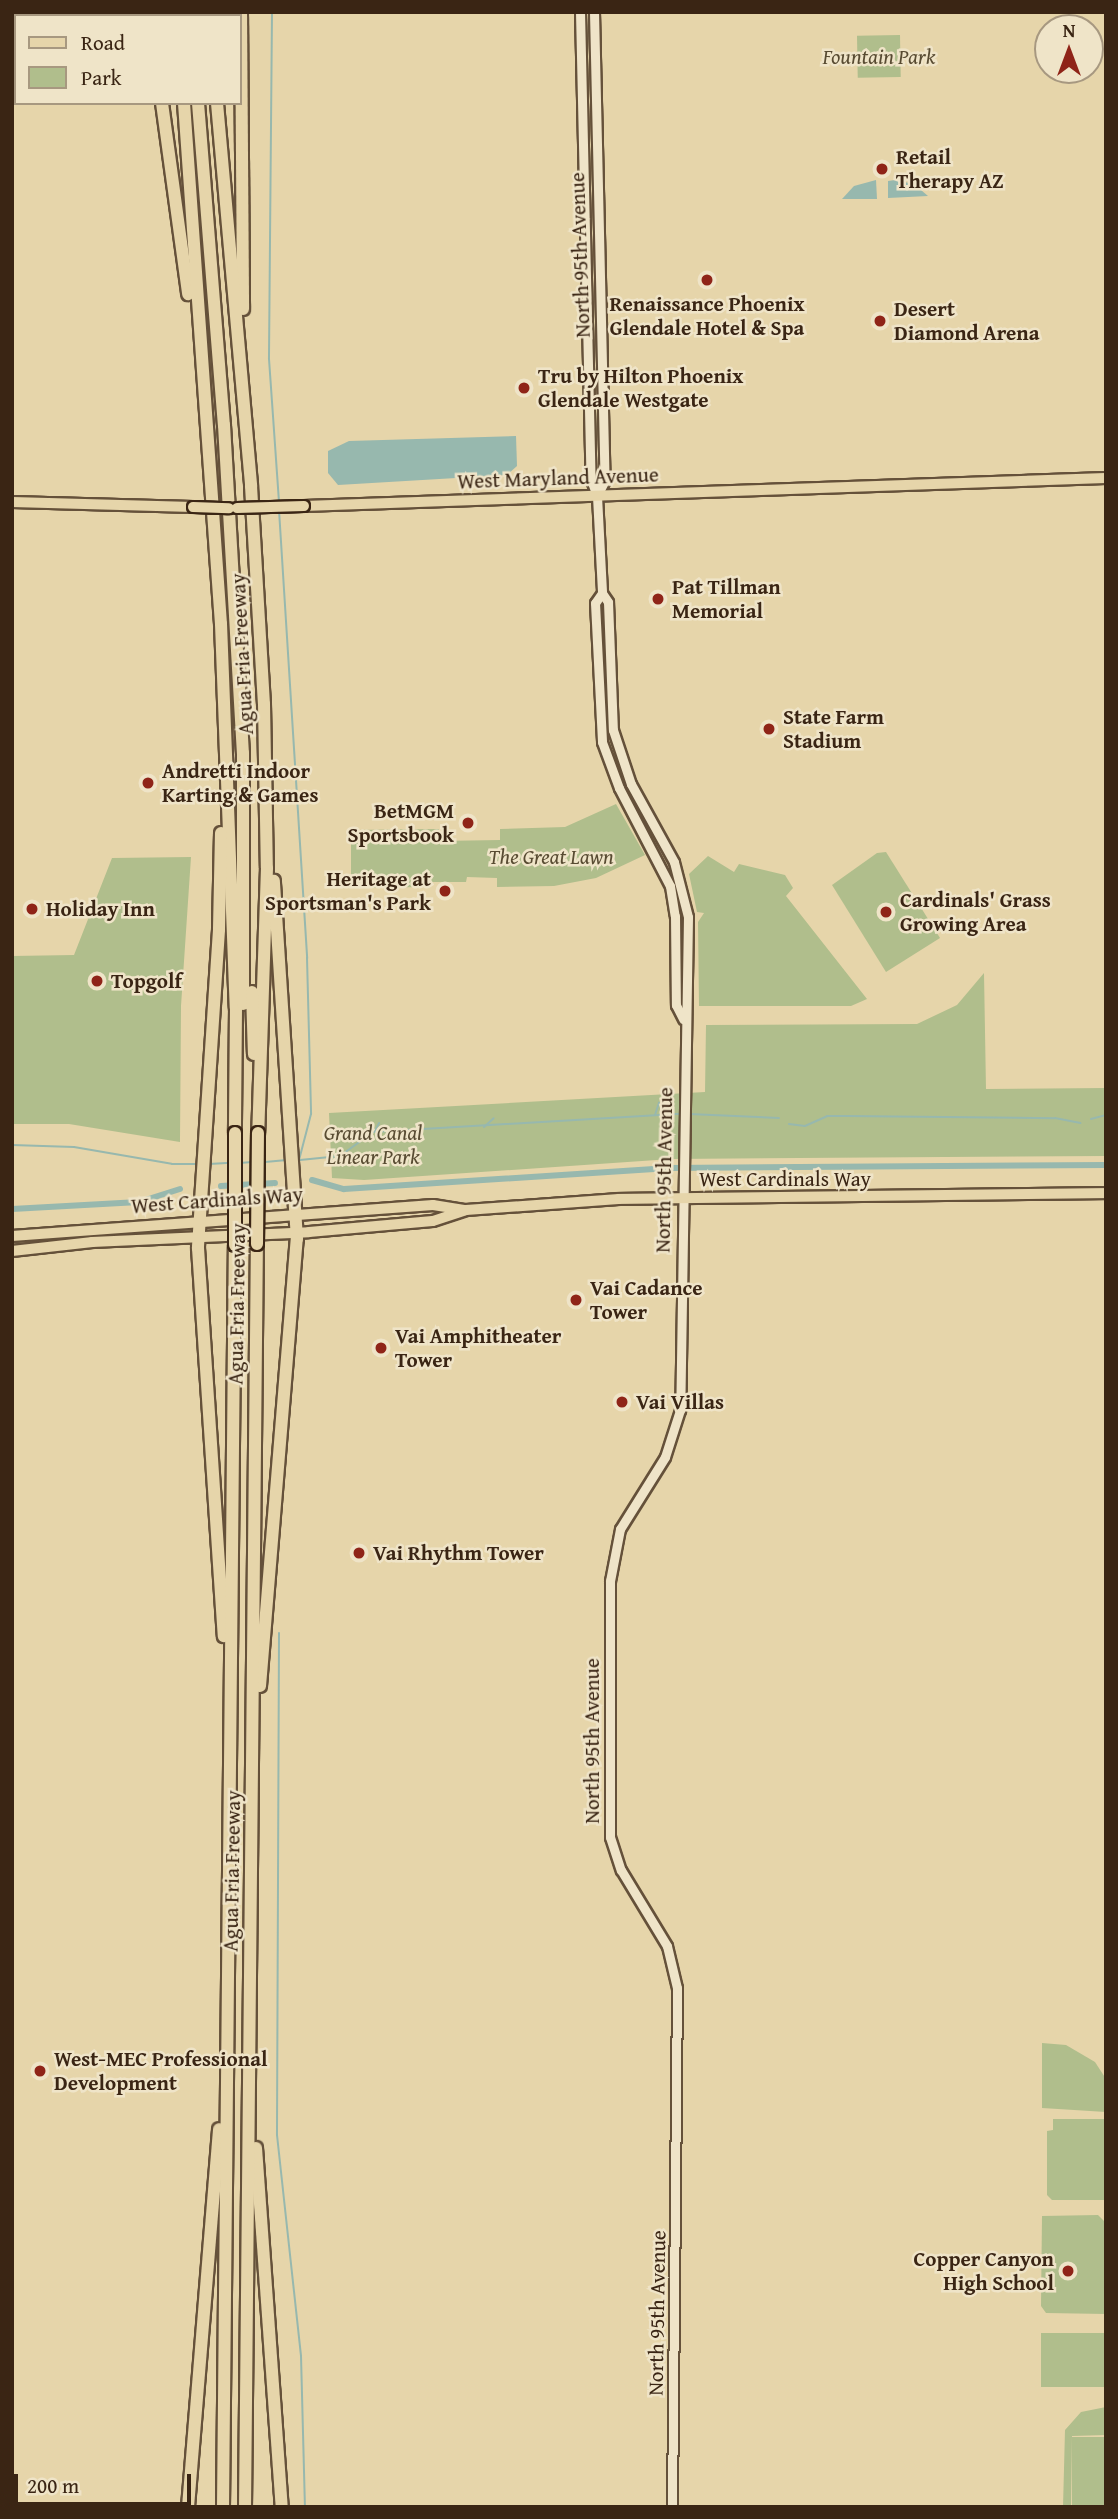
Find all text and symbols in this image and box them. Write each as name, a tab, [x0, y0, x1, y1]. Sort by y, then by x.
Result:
legend	[14, 14, 242, 105]
north arrow	[1034, 14, 1104, 84]
text: N	[1063, 16, 1075, 44]
text: Road	[81, 27, 125, 58]
park label: Fountain Park	[823, 44, 935, 70]
text: Park	[81, 62, 122, 93]
place label: Retail Therapy AZ	[896, 144, 1004, 194]
marker: Retail Therapy AZ	[874, 161, 890, 177]
street label: North 95th Avenue	[565, 172, 595, 338]
marker: Renaissance Phoenix Glendale Hotel & Spa	[699, 272, 715, 288]
place label: Renaissance Phoenix Glendale Hotel & Spa	[610, 291, 804, 341]
place label: Desert Diamond Arena	[894, 296, 1039, 346]
marker: Desert Diamond Arena	[872, 313, 888, 329]
place label: Tru by Hilton Phoenix Glendale Westgate	[538, 363, 743, 413]
marker: Tru by Hilton Phoenix Glendale Westgate	[516, 380, 532, 396]
street label: West Maryland Avenue	[457, 462, 659, 494]
street label: Agua Fria Freeway	[225, 573, 259, 735]
place label: Pat Tillman Memorial	[672, 574, 781, 624]
marker: Pat Tillman Memorial	[650, 591, 666, 607]
place label: State Farm Stadium	[783, 704, 884, 754]
marker: State Farm Stadium	[761, 721, 777, 737]
place label: Andretti Indoor Karting & Games	[162, 758, 318, 808]
marker: Andretti Indoor Karting & Games	[140, 775, 156, 791]
place label: BetMGM Sportsbook	[347, 798, 454, 848]
marker: BetMGM Sportsbook	[460, 815, 476, 831]
park label: The Great Lawn	[488, 844, 614, 870]
place label: Heritage at Sportsman's Park	[265, 866, 431, 916]
marker: Heritage at Sportsman's Park	[437, 883, 453, 899]
place label: Cardinals' Grass Growing Area	[900, 887, 1051, 937]
place label: Holiday Inn	[46, 896, 155, 922]
marker: Holiday Inn	[24, 901, 40, 917]
marker: Cardinals' Grass Growing Area	[878, 904, 894, 920]
place label: Topgolf	[111, 968, 182, 994]
marker: Topgolf	[89, 973, 105, 989]
street label: North 95th Avenue	[650, 1087, 678, 1253]
park label: Grand Canal Linear Park	[324, 1120, 422, 1170]
street label: West Cardinals Way	[699, 1166, 871, 1192]
street label: West Cardinals Way	[130, 1181, 304, 1219]
street label: Agua Fria Freeway	[223, 1223, 251, 1385]
place label: Vai Cadance Tower	[590, 1275, 703, 1325]
marker: Vai Cadance Tower	[568, 1292, 584, 1308]
place label: Vai Amphitheater Tower	[395, 1323, 561, 1373]
marker: Vai Amphitheater Tower	[373, 1340, 389, 1356]
place label: Vai Villas	[636, 1389, 724, 1415]
marker: Vai Villas	[614, 1394, 630, 1410]
place label: Vai Rhythm Tower	[373, 1540, 544, 1566]
marker: Vai Rhythm Tower	[351, 1545, 367, 1561]
street label: North 95th Avenue	[579, 1658, 605, 1824]
street label: Agua Fria Freeway	[218, 1790, 246, 1952]
place label: West-MEC Professional Development	[54, 2046, 267, 2096]
marker: West-MEC Professional Development	[32, 2063, 48, 2079]
street label: North 95th Avenue	[643, 2230, 671, 2396]
place label: Copper Canyon High School	[913, 2246, 1054, 2296]
marker: Copper Canyon High School	[1060, 2263, 1076, 2279]
scale bar	[18, 2460, 194, 2504]
text: 200 m	[27, 2470, 79, 2501]

